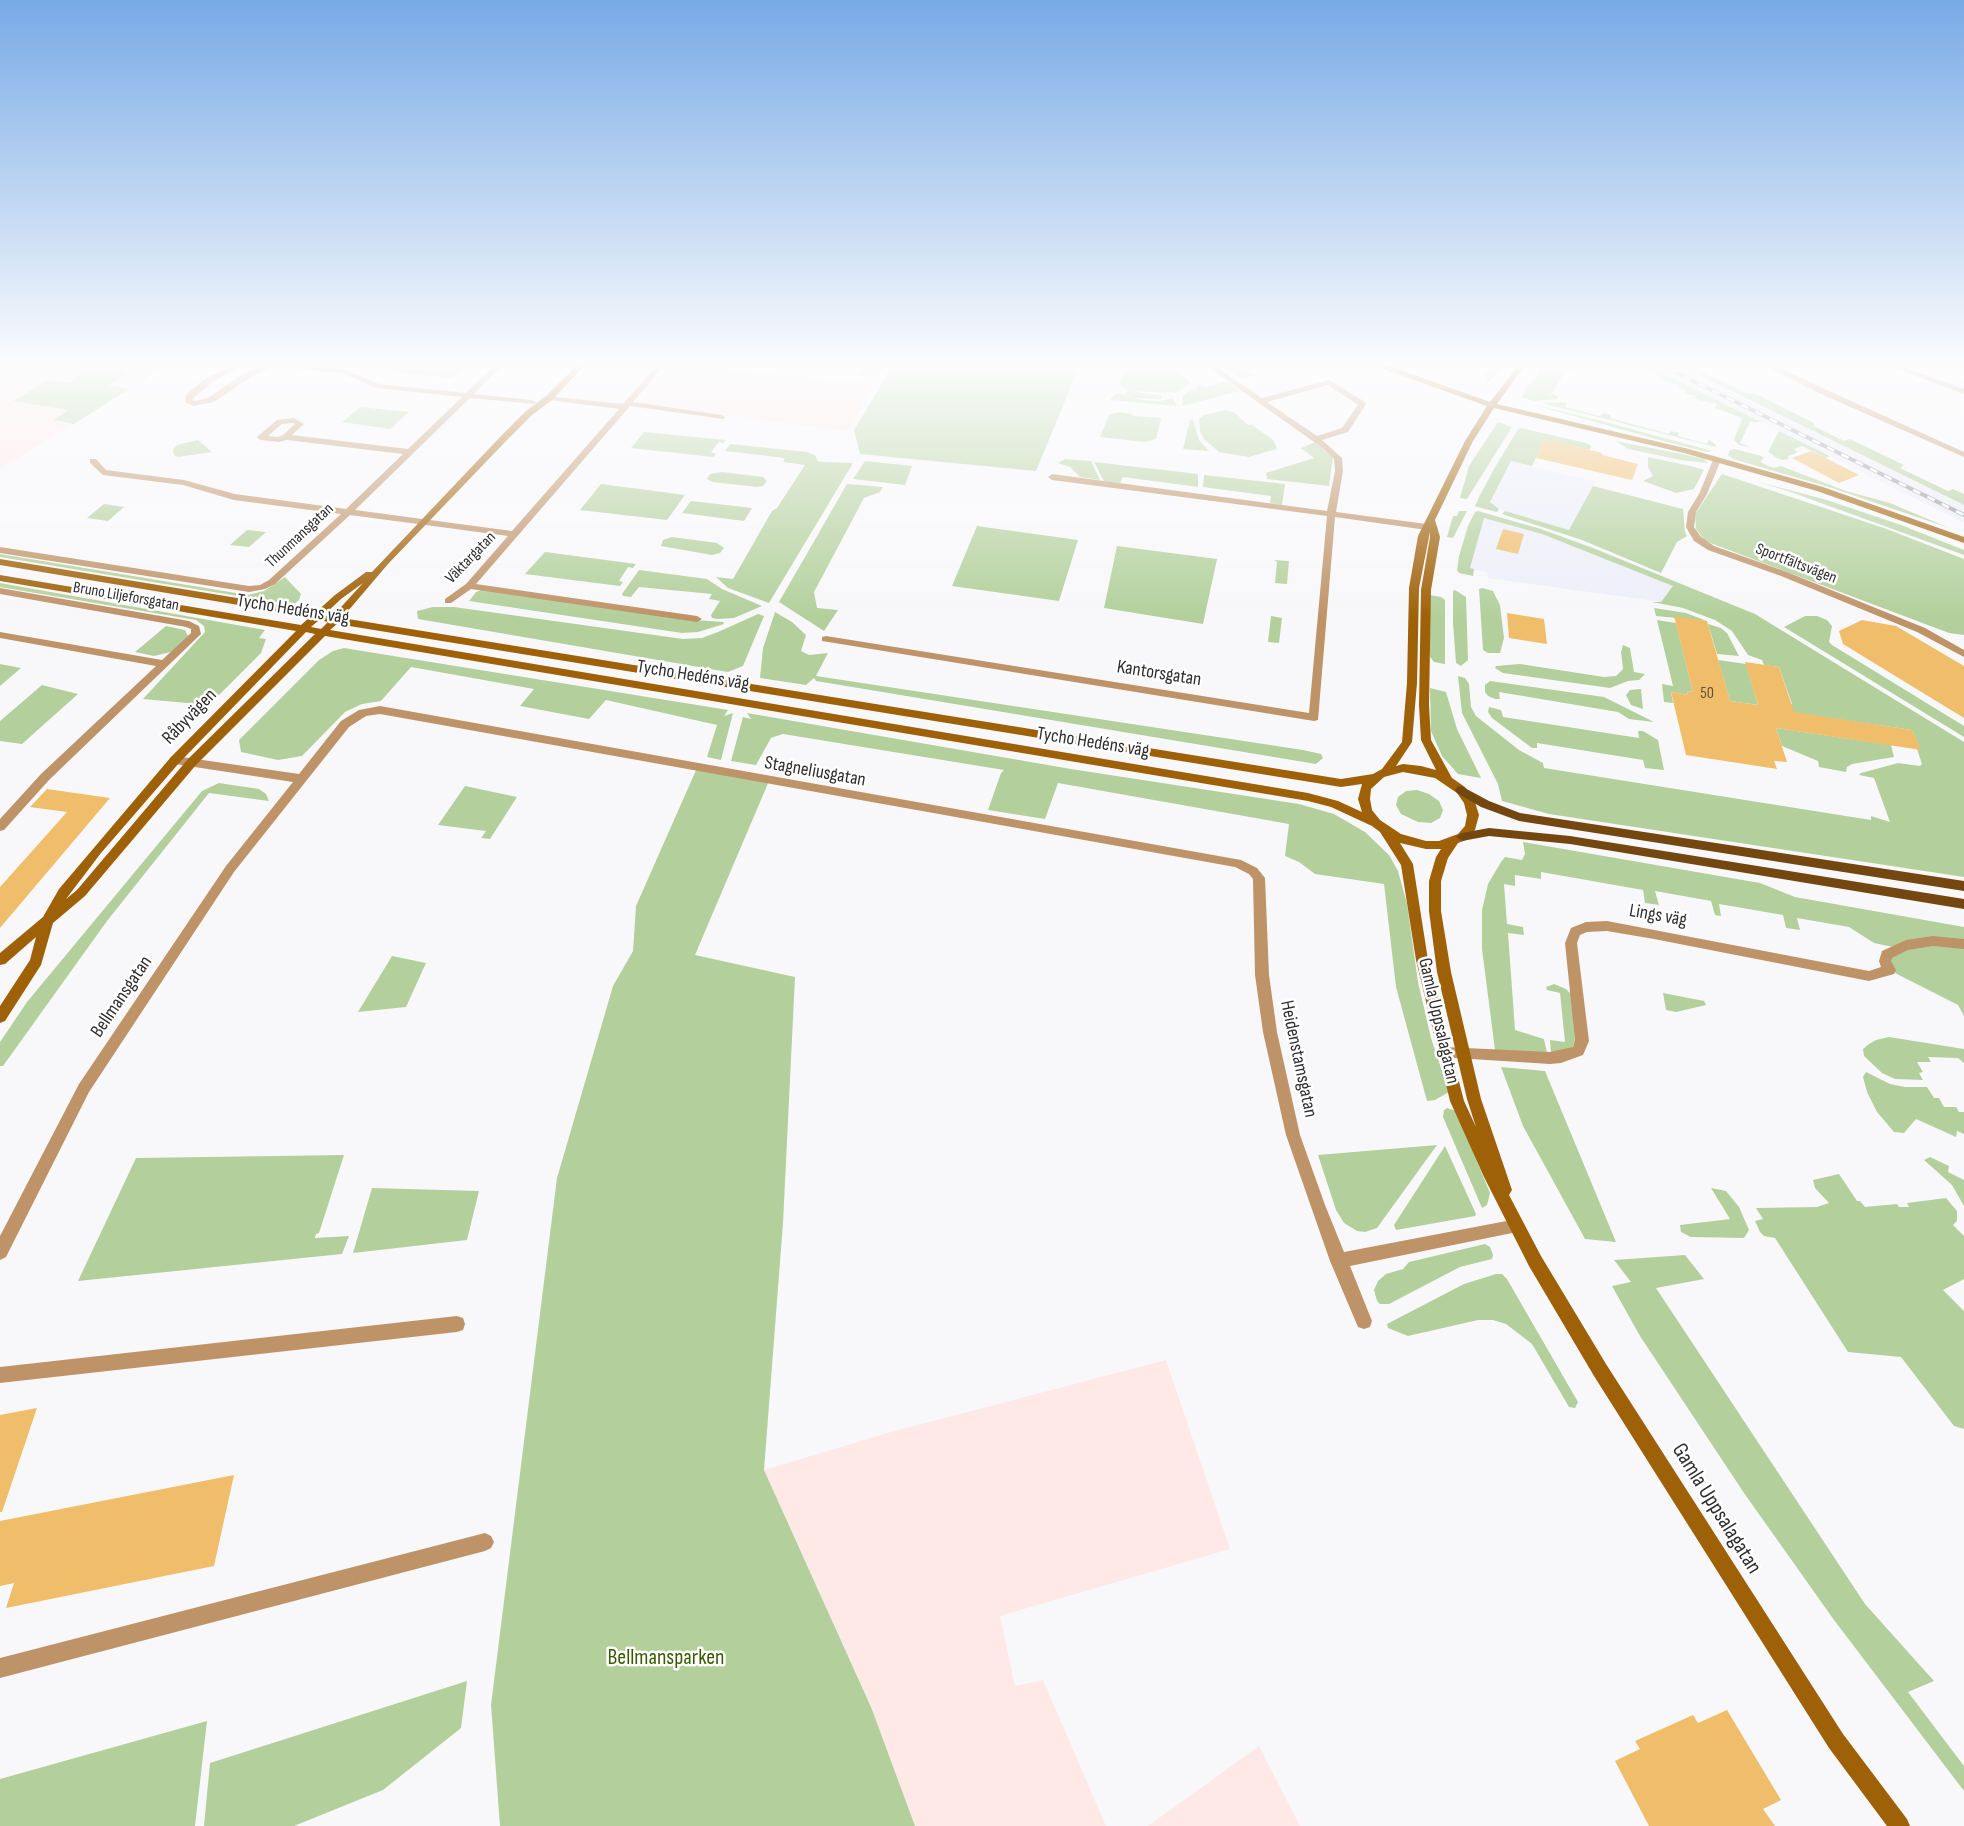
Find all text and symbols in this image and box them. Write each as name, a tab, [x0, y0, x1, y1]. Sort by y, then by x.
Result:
street label: Thunmansgatan	[262, 500, 338, 572]
street label: Väktargatan	[442, 528, 500, 588]
street label: Sportfältsvägen	[1753, 540, 1839, 588]
street label: Bruno Liljeforsgatan	[72, 578, 180, 616]
street label: Tycho Hedéns väg	[235, 590, 351, 630]
street label: Tycho Hedéns väg	[635, 656, 751, 696]
street label: Kantorsgatan	[1115, 656, 1203, 692]
street label: Råbyvägen	[158, 684, 222, 750]
house number: 50	[1700, 684, 1714, 704]
street label: Tycho Hedéns väg	[1035, 723, 1151, 763]
street label: Stagneliusgatan	[763, 752, 867, 792]
street label: Lings väg	[1627, 900, 1689, 932]
street label: Bellmansgatan	[86, 952, 158, 1042]
street label: Gamla Uppsalagatan	[1412, 956, 1464, 1086]
street label: Heidenstamsgatan	[1274, 998, 1322, 1120]
street label: Gamla Uppsalagatan	[1665, 1439, 1767, 1579]
park label: Bellmansparken	[608, 1645, 724, 1671]

